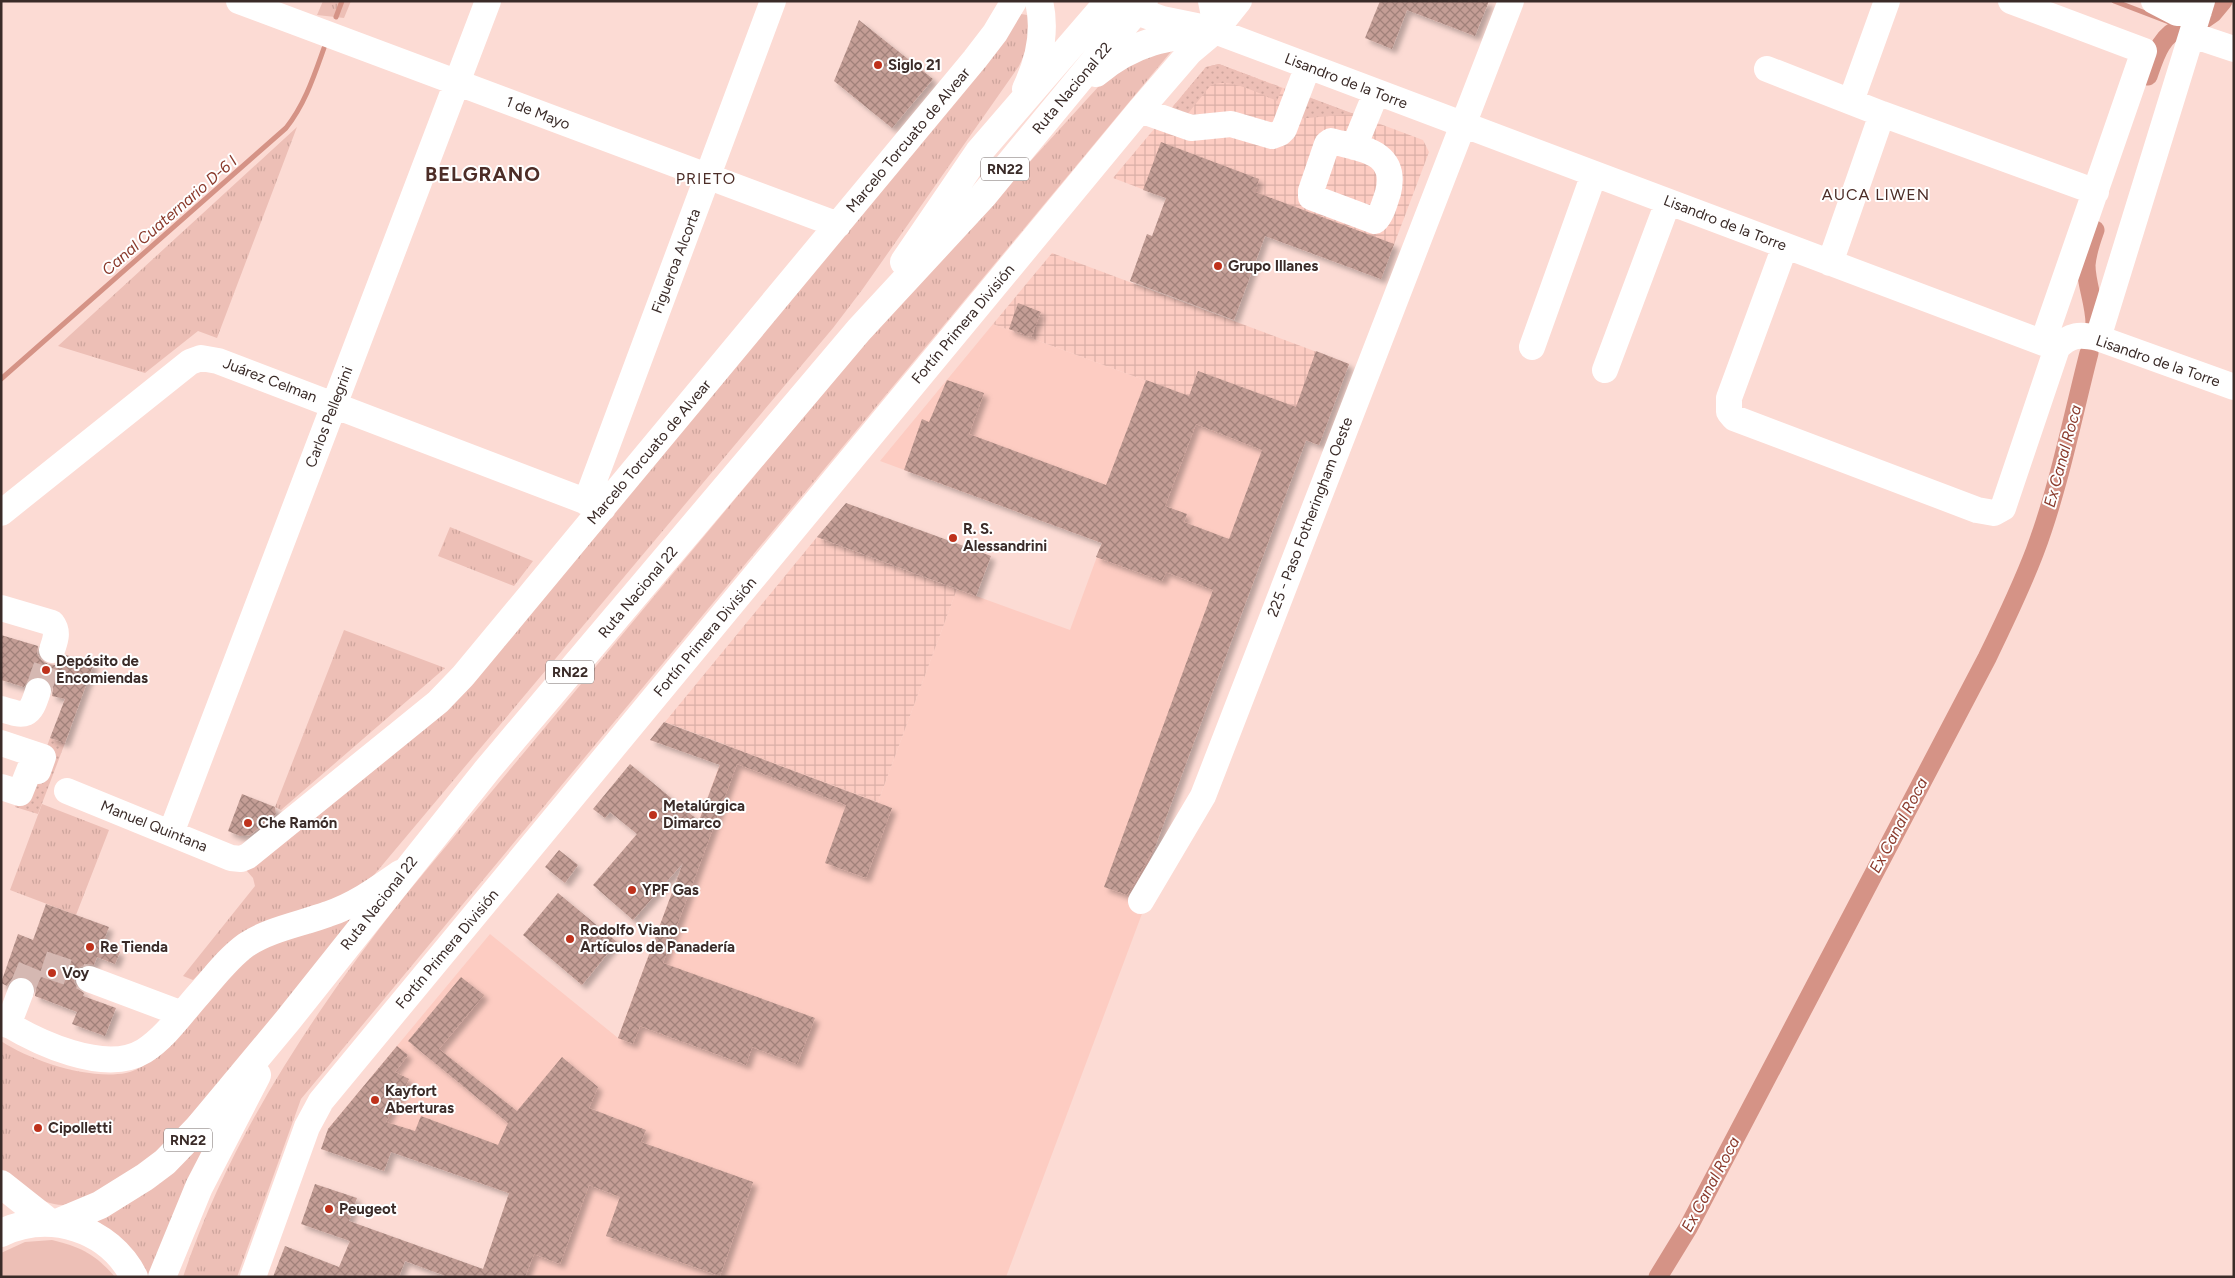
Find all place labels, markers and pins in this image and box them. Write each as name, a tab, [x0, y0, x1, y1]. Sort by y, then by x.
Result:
place label: Siglo 21	[888, 56, 941, 74]
marker: Siglo 21	[872, 59, 884, 71]
place label: Grupo Illanes	[1228, 257, 1318, 275]
marker: Grupo Illanes	[1212, 260, 1224, 272]
place label: R. S. Alessandrini	[963, 520, 1047, 555]
marker: R. S. Alessandrini	[947, 532, 959, 544]
place label: Depósito de Encomiendas	[56, 652, 148, 687]
marker: Depósito de Encomiendas	[40, 664, 52, 676]
place label: Metalúrgica Dimarco	[663, 797, 745, 832]
marker: Metalúrgica Dimarco	[647, 809, 659, 821]
place label: Che Ramón	[258, 814, 337, 832]
marker: Che Ramón	[242, 817, 254, 829]
place label: YPF Gas	[642, 881, 699, 899]
marker: YPF Gas	[626, 884, 638, 896]
place label: Rodolfo Viano - Artículos de Panadería	[580, 921, 735, 956]
marker: Rodolfo Viano - Artículos de Panadería	[564, 933, 576, 945]
place label: Re Tienda	[100, 938, 168, 956]
marker: Re Tienda	[84, 941, 96, 953]
place label: Voy	[62, 964, 90, 982]
marker: Voy	[46, 967, 58, 979]
place label: Kayfort Aberturas	[385, 1082, 454, 1117]
marker: Kayfort Aberturas	[369, 1094, 381, 1106]
place label: Cipolletti	[48, 1119, 112, 1137]
marker: Cipolletti	[32, 1122, 44, 1134]
place label: Peugeot	[339, 1200, 397, 1218]
marker: Peugeot	[323, 1203, 335, 1215]

